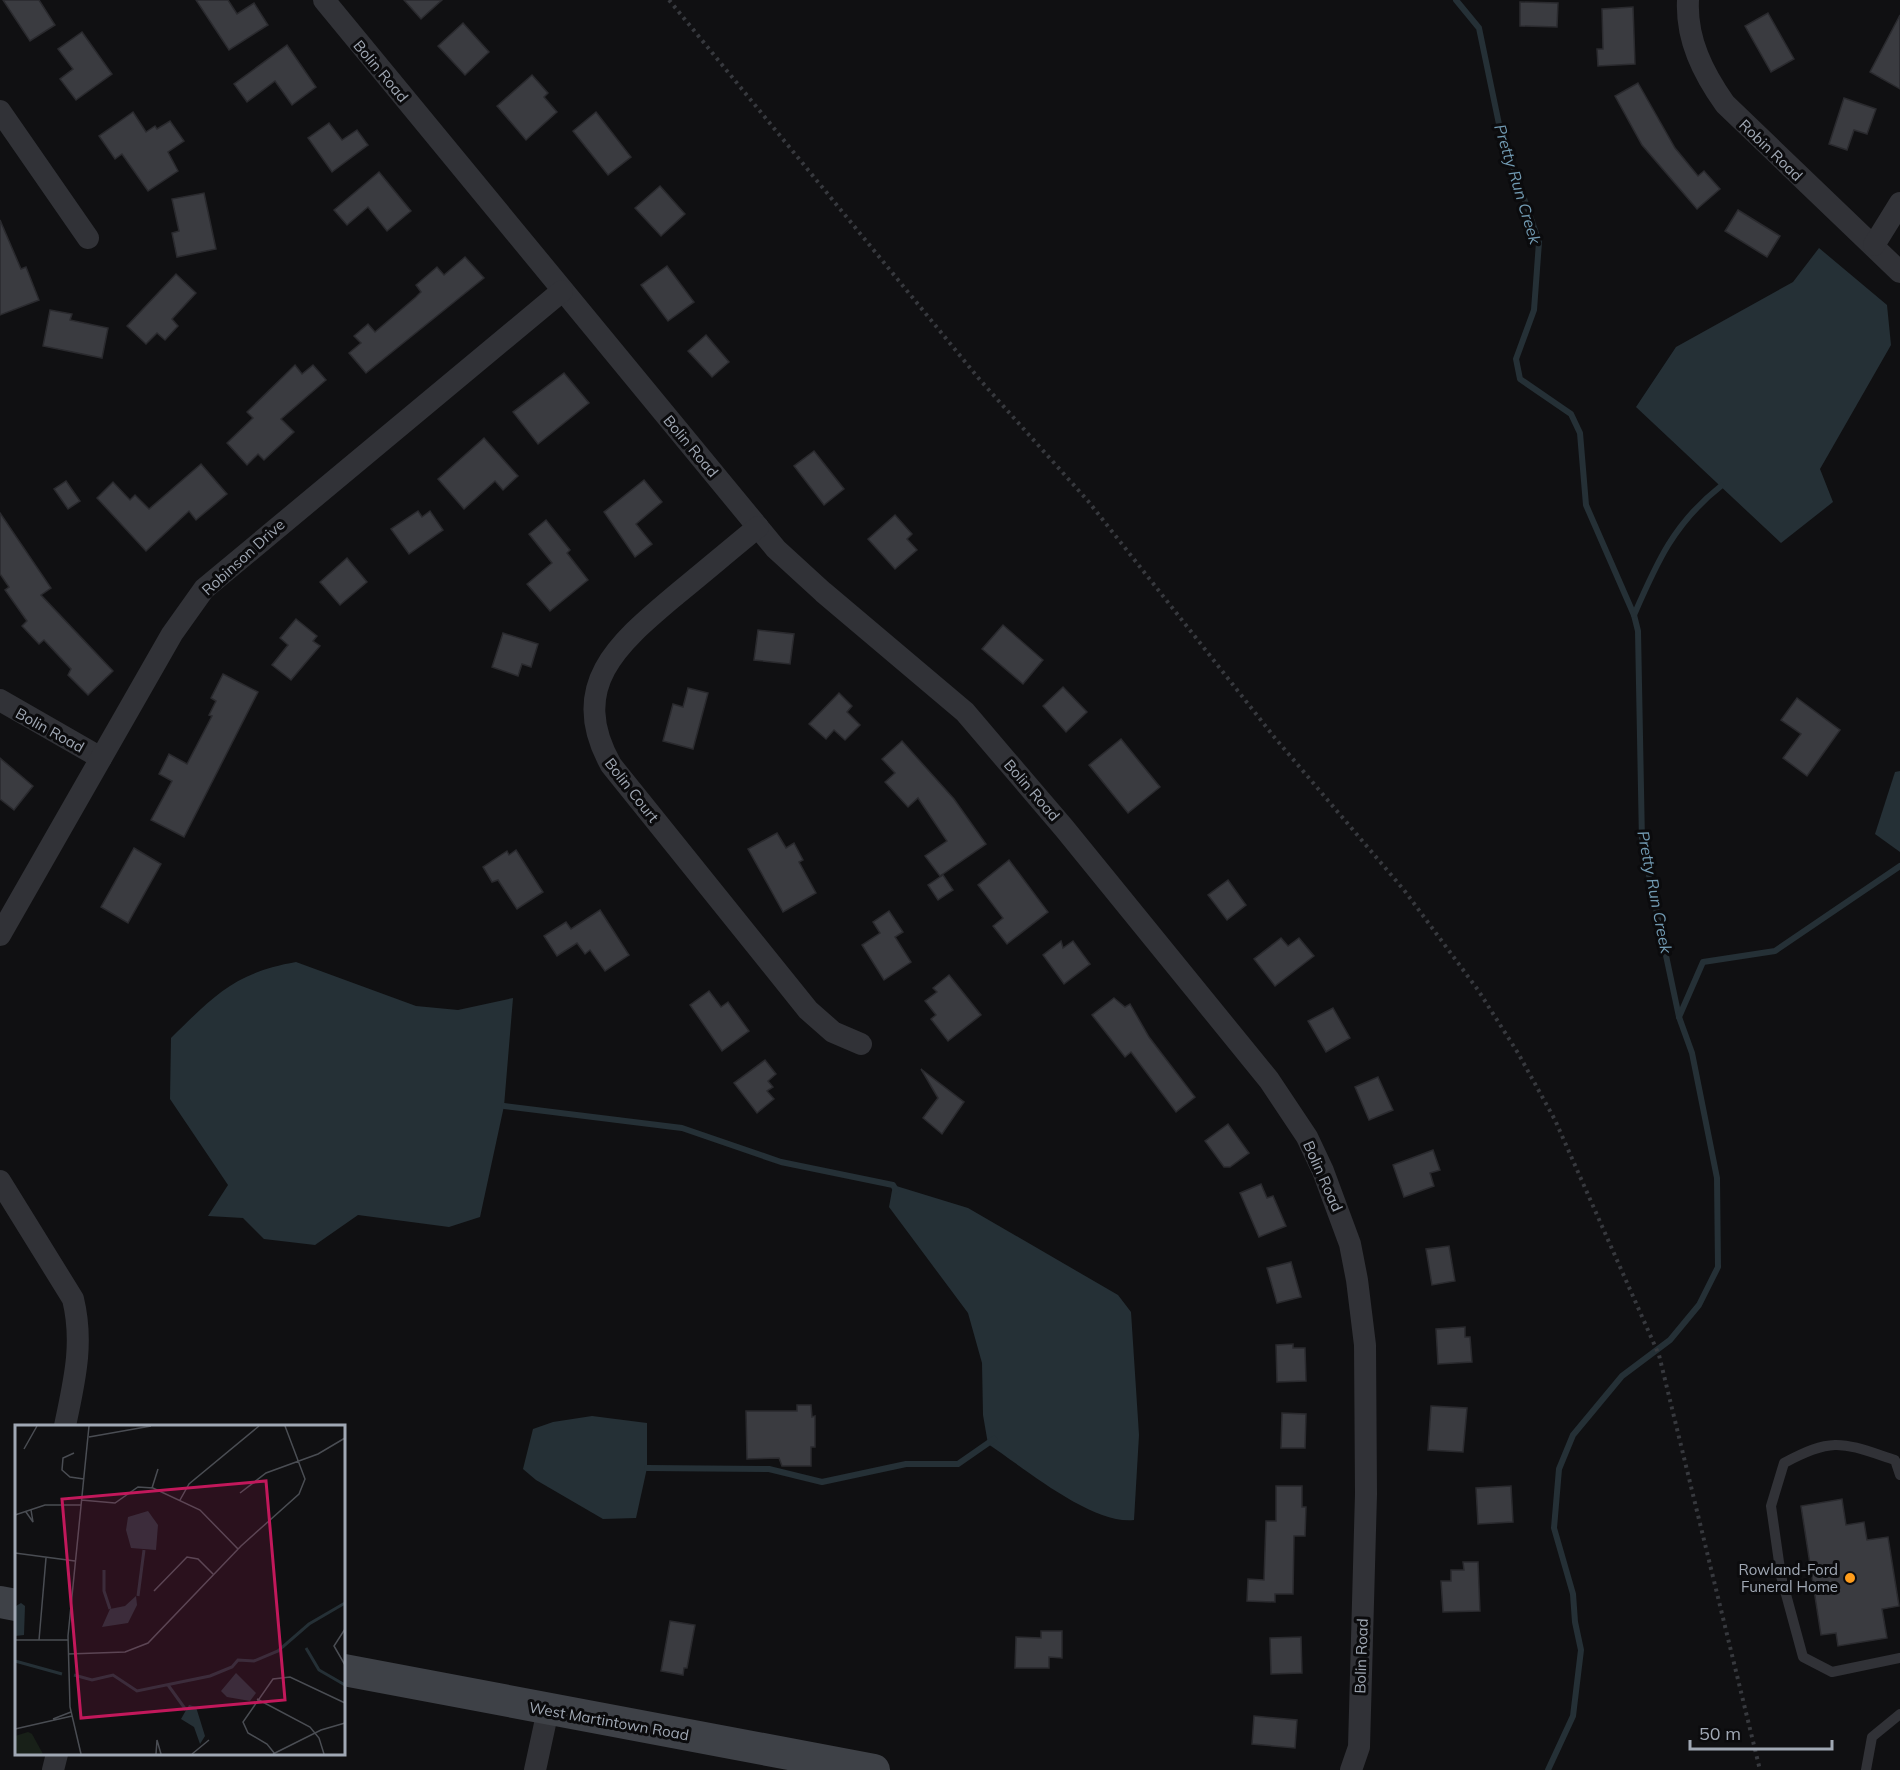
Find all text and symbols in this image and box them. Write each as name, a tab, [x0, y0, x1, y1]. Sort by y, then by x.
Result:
street label: Bolin Road	[349, 36, 413, 106]
street label: Robin Road	[1735, 115, 1807, 185]
water label: Pretty Run Creek	[1490, 122, 1546, 247]
street label: Bolin Road	[659, 411, 723, 481]
street label: Robinson Drive	[198, 515, 288, 599]
street label: Bolin Road	[12, 703, 88, 757]
street label: Bolin Court	[601, 754, 663, 826]
street label: Bolin Road	[1000, 755, 1064, 825]
water label: Pretty Run Creek	[1633, 829, 1677, 956]
street label: Bolin Road	[1299, 1138, 1347, 1214]
inset map	[15, 1425, 345, 1755]
place label: Rowland-Ford Funeral Home	[1738, 1560, 1838, 1596]
marker: Rowland-Ford Funeral Home	[1843, 1571, 1857, 1585]
street label: Bolin Road	[1350, 1618, 1372, 1694]
street label: West Martintown Road	[528, 1698, 690, 1744]
scale bar	[1690, 1713, 1832, 1751]
text: 50 m	[1699, 1722, 1741, 1745]

